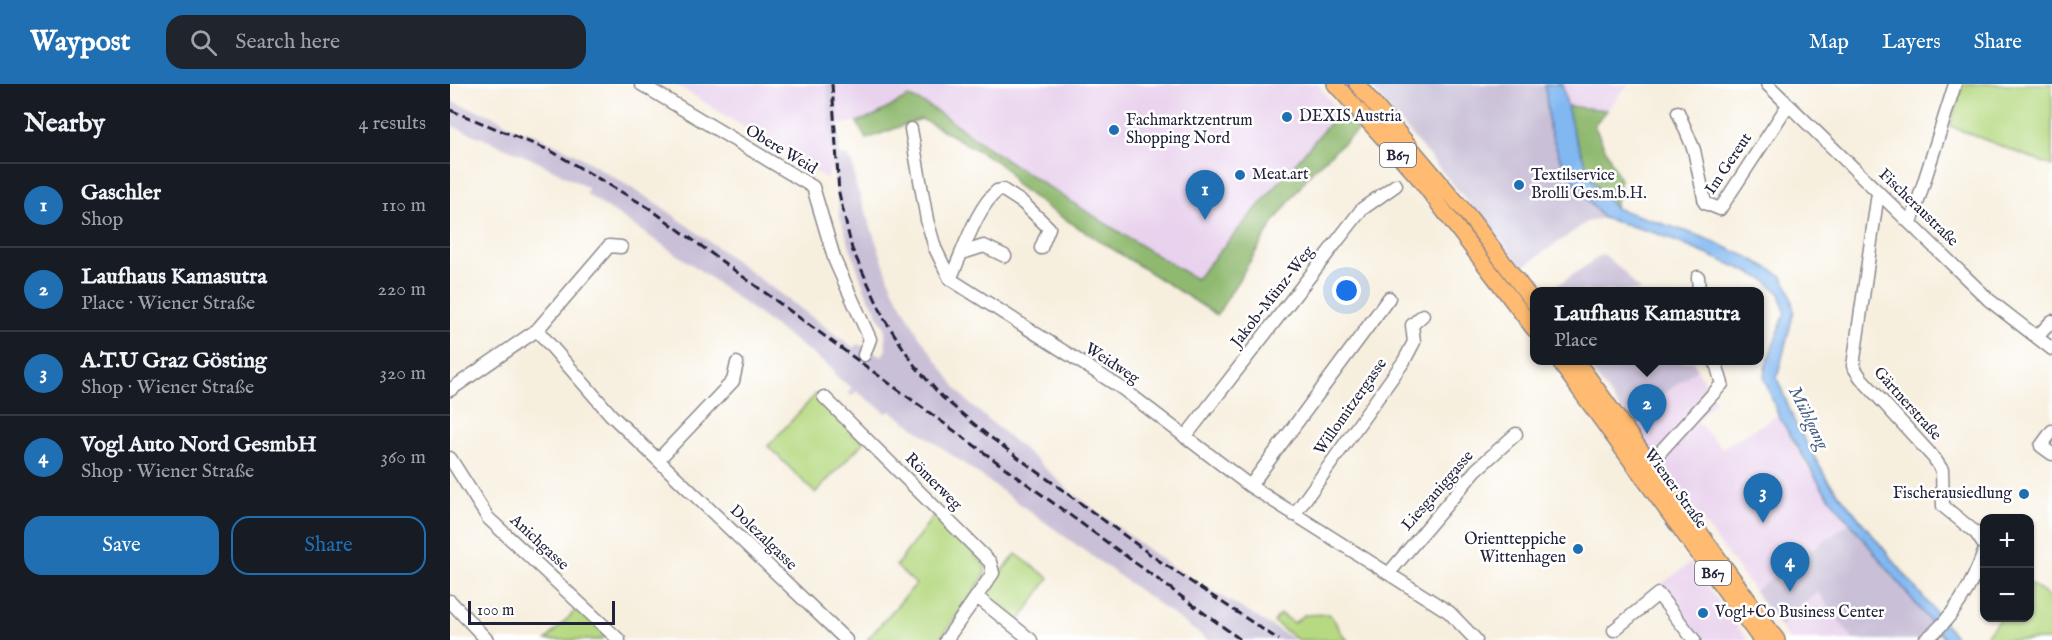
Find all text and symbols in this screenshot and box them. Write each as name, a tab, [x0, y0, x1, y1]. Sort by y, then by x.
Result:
search box	[166, 15, 586, 69]
text: Waypost	[30, 25, 130, 60]
icon: search	[187, 26, 220, 59]
text: Search here	[235, 28, 340, 56]
text: Map	[1809, 29, 1849, 56]
text: Layers	[1882, 29, 1941, 56]
text: Share	[1974, 29, 2022, 56]
text: Nearby	[24, 107, 105, 140]
place label: DEXIS Austria	[1299, 107, 1402, 127]
marker: DEXIS Austria	[1280, 110, 1294, 124]
text: 4 results	[359, 111, 426, 136]
place label: Fachmarktzentrum Shopping Nord	[1126, 111, 1253, 149]
street label: Obere Weid	[741, 121, 821, 180]
marker: Fachmarktzentrum Shopping Nord	[1107, 123, 1121, 137]
street label: Im Gereut	[1701, 129, 1757, 199]
road number: B67	[1380, 143, 1416, 167]
place label: Meat.art	[1252, 165, 1309, 185]
street label: Fischeraustraße	[1874, 165, 1962, 251]
place label: Textilservice Brolli Ges.m.b.H.	[1531, 166, 1647, 204]
marker: Meat.art	[1233, 168, 1247, 182]
pin: 1	[1186, 170, 1224, 220]
marker: Textilservice Brolli Ges.m.b.H.	[1512, 178, 1526, 192]
text: Gaschler	[81, 179, 161, 207]
text: 1	[40, 193, 47, 218]
text: 110 m	[382, 193, 426, 218]
text: Shop	[81, 207, 123, 232]
street label: Jakob-Münz-Weg	[1226, 242, 1319, 353]
text: Laufhaus Kamasutra	[81, 263, 267, 291]
your location	[1332, 276, 1361, 305]
text: 2	[39, 277, 48, 302]
text: 220 m	[378, 277, 426, 302]
popup	[1530, 287, 1764, 365]
text: Place · Wiener Straße	[81, 291, 255, 316]
text: Laufhaus Kamasutra	[1554, 300, 1740, 328]
text: Place	[1554, 328, 1598, 353]
street label: Weidweg	[1081, 339, 1143, 389]
text: A.T.U Graz Gösting	[81, 347, 267, 375]
street label: Willomitzergasse	[1310, 355, 1392, 459]
text: 3	[40, 361, 47, 386]
text: 320 m	[380, 361, 426, 386]
street label: Gärtnerstraße	[1869, 363, 1945, 445]
text: Shop · Wiener Straße	[81, 375, 254, 400]
water label: Mühlgang	[1782, 382, 1834, 455]
pin: 2	[1628, 384, 1666, 434]
text: Vogl Auto Nord GesmbH	[81, 431, 317, 459]
text: 4	[39, 445, 48, 470]
text: 360 m	[380, 445, 426, 470]
street label: Wiener Straße	[1639, 445, 1711, 533]
street label: Liesganiggasse	[1398, 447, 1478, 535]
street label: Römerweg	[900, 449, 966, 515]
text: Shop · Wiener Straße	[81, 459, 254, 484]
pin: 3	[1744, 474, 1782, 523]
place label: Fischerausiedlung	[1893, 484, 2012, 504]
marker: Fischerausiedlung	[2017, 487, 2031, 501]
street label: Dolezalgasse	[725, 501, 801, 575]
street label: Anichgasse	[505, 510, 573, 575]
map controls	[1980, 514, 2034, 622]
button: +	[1980, 514, 2034, 568]
button: Save	[24, 516, 219, 575]
button: Share	[231, 516, 426, 575]
place label: Orientteppiche Wittenhagen	[1464, 530, 1566, 568]
marker: Orientteppiche Wittenhagen	[1571, 542, 1585, 556]
pin: 4	[1770, 542, 1810, 592]
road number: B67	[1695, 561, 1731, 585]
button: −	[1980, 568, 2034, 622]
scale bar	[468, 598, 615, 626]
text: 100 m	[477, 601, 514, 621]
place label: Vogl+Co Business Center	[1714, 603, 1884, 623]
marker: Vogl+Co Business Center	[1696, 606, 1710, 620]

